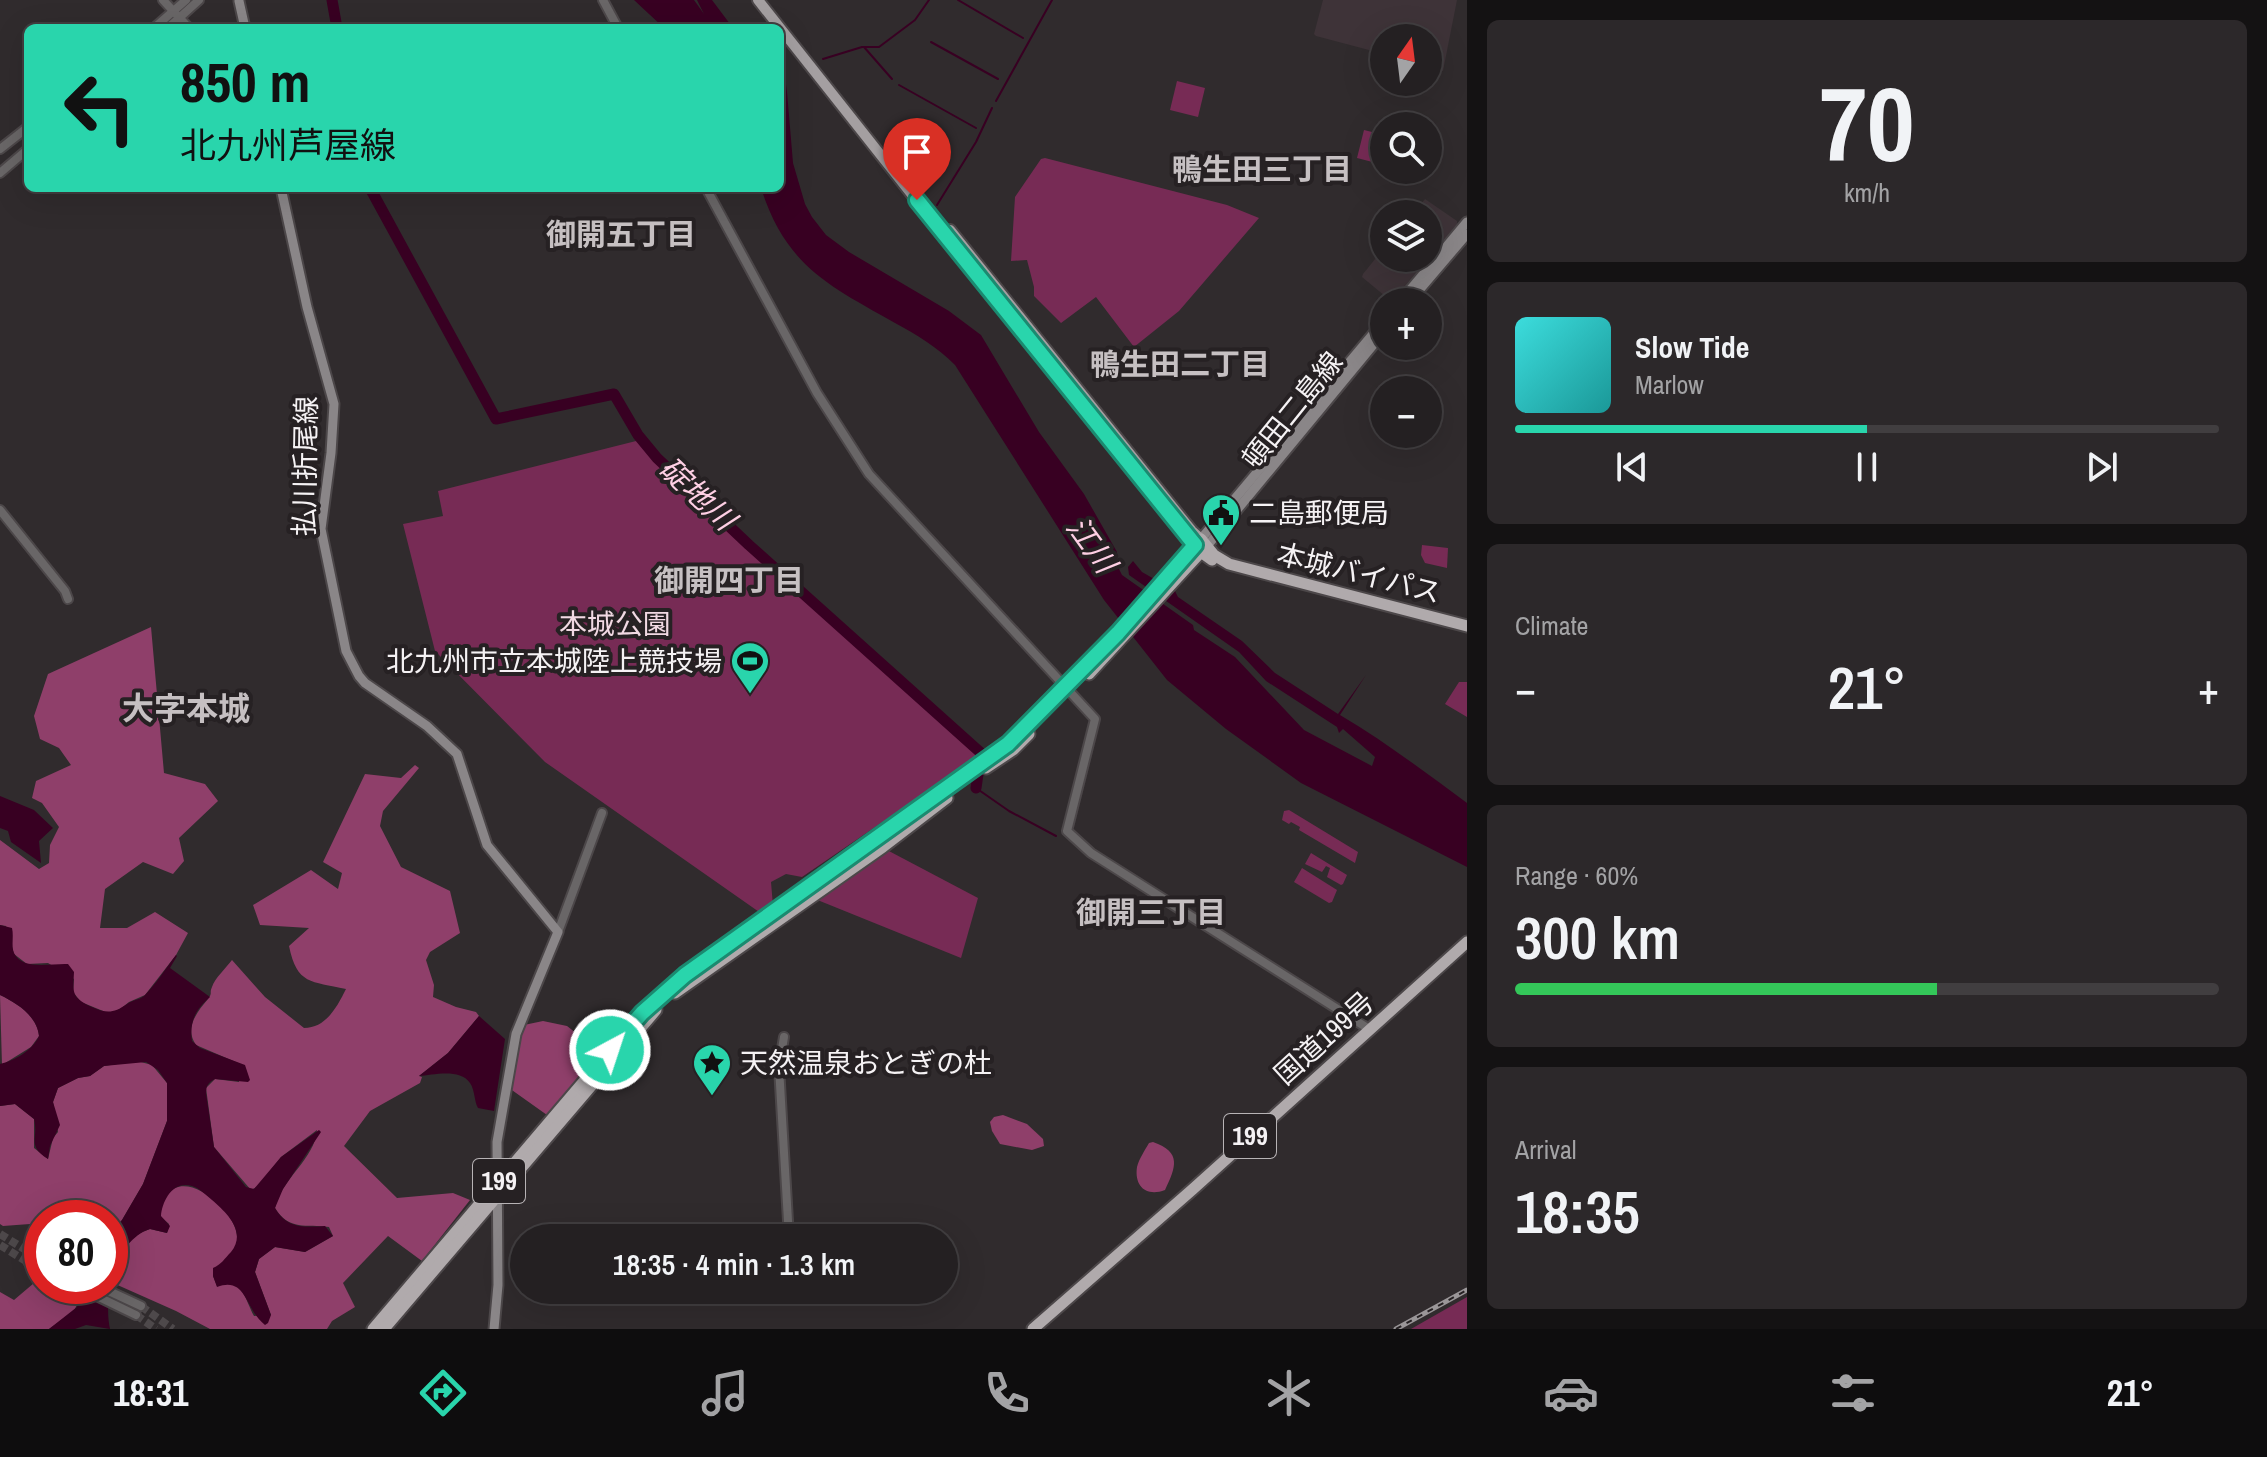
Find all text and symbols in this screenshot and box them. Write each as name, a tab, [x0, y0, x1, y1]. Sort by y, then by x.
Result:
north arrow	[1370, 24, 1442, 96]
map controls	[1370, 24, 1442, 448]
text: 850 m	[180, 44, 310, 119]
text: 70	[1820, 53, 1914, 193]
icon: left	[48, 56, 152, 160]
button: search	[1370, 112, 1442, 184]
pin	[883, 118, 951, 200]
text: 北九州芦屋線	[180, 121, 396, 169]
icon: arrive	[895, 130, 939, 174]
district label: 鴨生田三丁目	[1172, 149, 1352, 189]
text: km/h	[1844, 175, 1890, 210]
button: layers	[1370, 200, 1442, 272]
district label: 御開五丁目	[546, 214, 696, 254]
button: +	[1370, 288, 1442, 360]
text: Slow Tide	[1635, 327, 1749, 367]
district label: 鴨生田二丁目	[1090, 344, 1270, 384]
street label: 頓田二島線	[1233, 344, 1351, 476]
text: Marlow	[1635, 367, 1704, 402]
button: −	[1370, 376, 1442, 448]
street label: 払川折尾線	[285, 396, 325, 536]
icon: previous	[1610, 445, 1654, 489]
icon: pause	[1845, 445, 1889, 489]
icon: next	[2080, 445, 2124, 489]
water label: 碇地川	[651, 448, 746, 541]
public building icon: 二島郵便局	[1200, 492, 1242, 547]
place label: 二島郵便局	[1249, 494, 1389, 532]
water label: 江川	[1058, 508, 1127, 583]
street label: 本城バイパス	[1273, 534, 1445, 612]
district label: 御開四丁目	[654, 560, 804, 600]
park label: 本城公園	[559, 605, 671, 643]
text: Climate	[1515, 608, 1588, 643]
sports icon: 北九州市立本城陸上競技場	[729, 640, 771, 695]
place label: 北九州市立本城陸上競技場	[386, 642, 722, 680]
text: 21°	[1828, 647, 1906, 728]
text: −	[1515, 658, 1536, 718]
text: +	[2198, 658, 2219, 718]
district label: 大字本城	[122, 687, 250, 730]
text: Range · 60%	[1515, 858, 1638, 893]
district label: 御開三丁目	[1076, 892, 1226, 932]
text: 300 km	[1515, 897, 1680, 978]
street label: 国道199号	[1266, 983, 1382, 1093]
position arrow	[568, 1008, 652, 1092]
place icon: 天然温泉おとぎの杜	[691, 1042, 733, 1097]
place label: 天然温泉おとぎの杜	[740, 1044, 992, 1082]
road number: 199	[1224, 1114, 1276, 1158]
text: Arrival	[1515, 1132, 1577, 1167]
road number: 199	[473, 1159, 525, 1203]
text: 18:35	[1515, 1171, 1640, 1252]
speed limit sign: 80	[24, 1200, 128, 1304]
text: 18:35 · 4 min · 1.3 km	[613, 1244, 855, 1284]
icon: directions	[415, 1365, 471, 1421]
icon: music	[697, 1365, 753, 1421]
icon: phone	[979, 1365, 1035, 1421]
icon: climate	[1261, 1365, 1317, 1421]
icon: car	[1543, 1365, 1599, 1421]
icon: filters	[1825, 1365, 1881, 1421]
text: 18:31	[113, 1369, 189, 1417]
text: 21°	[2107, 1369, 2154, 1417]

